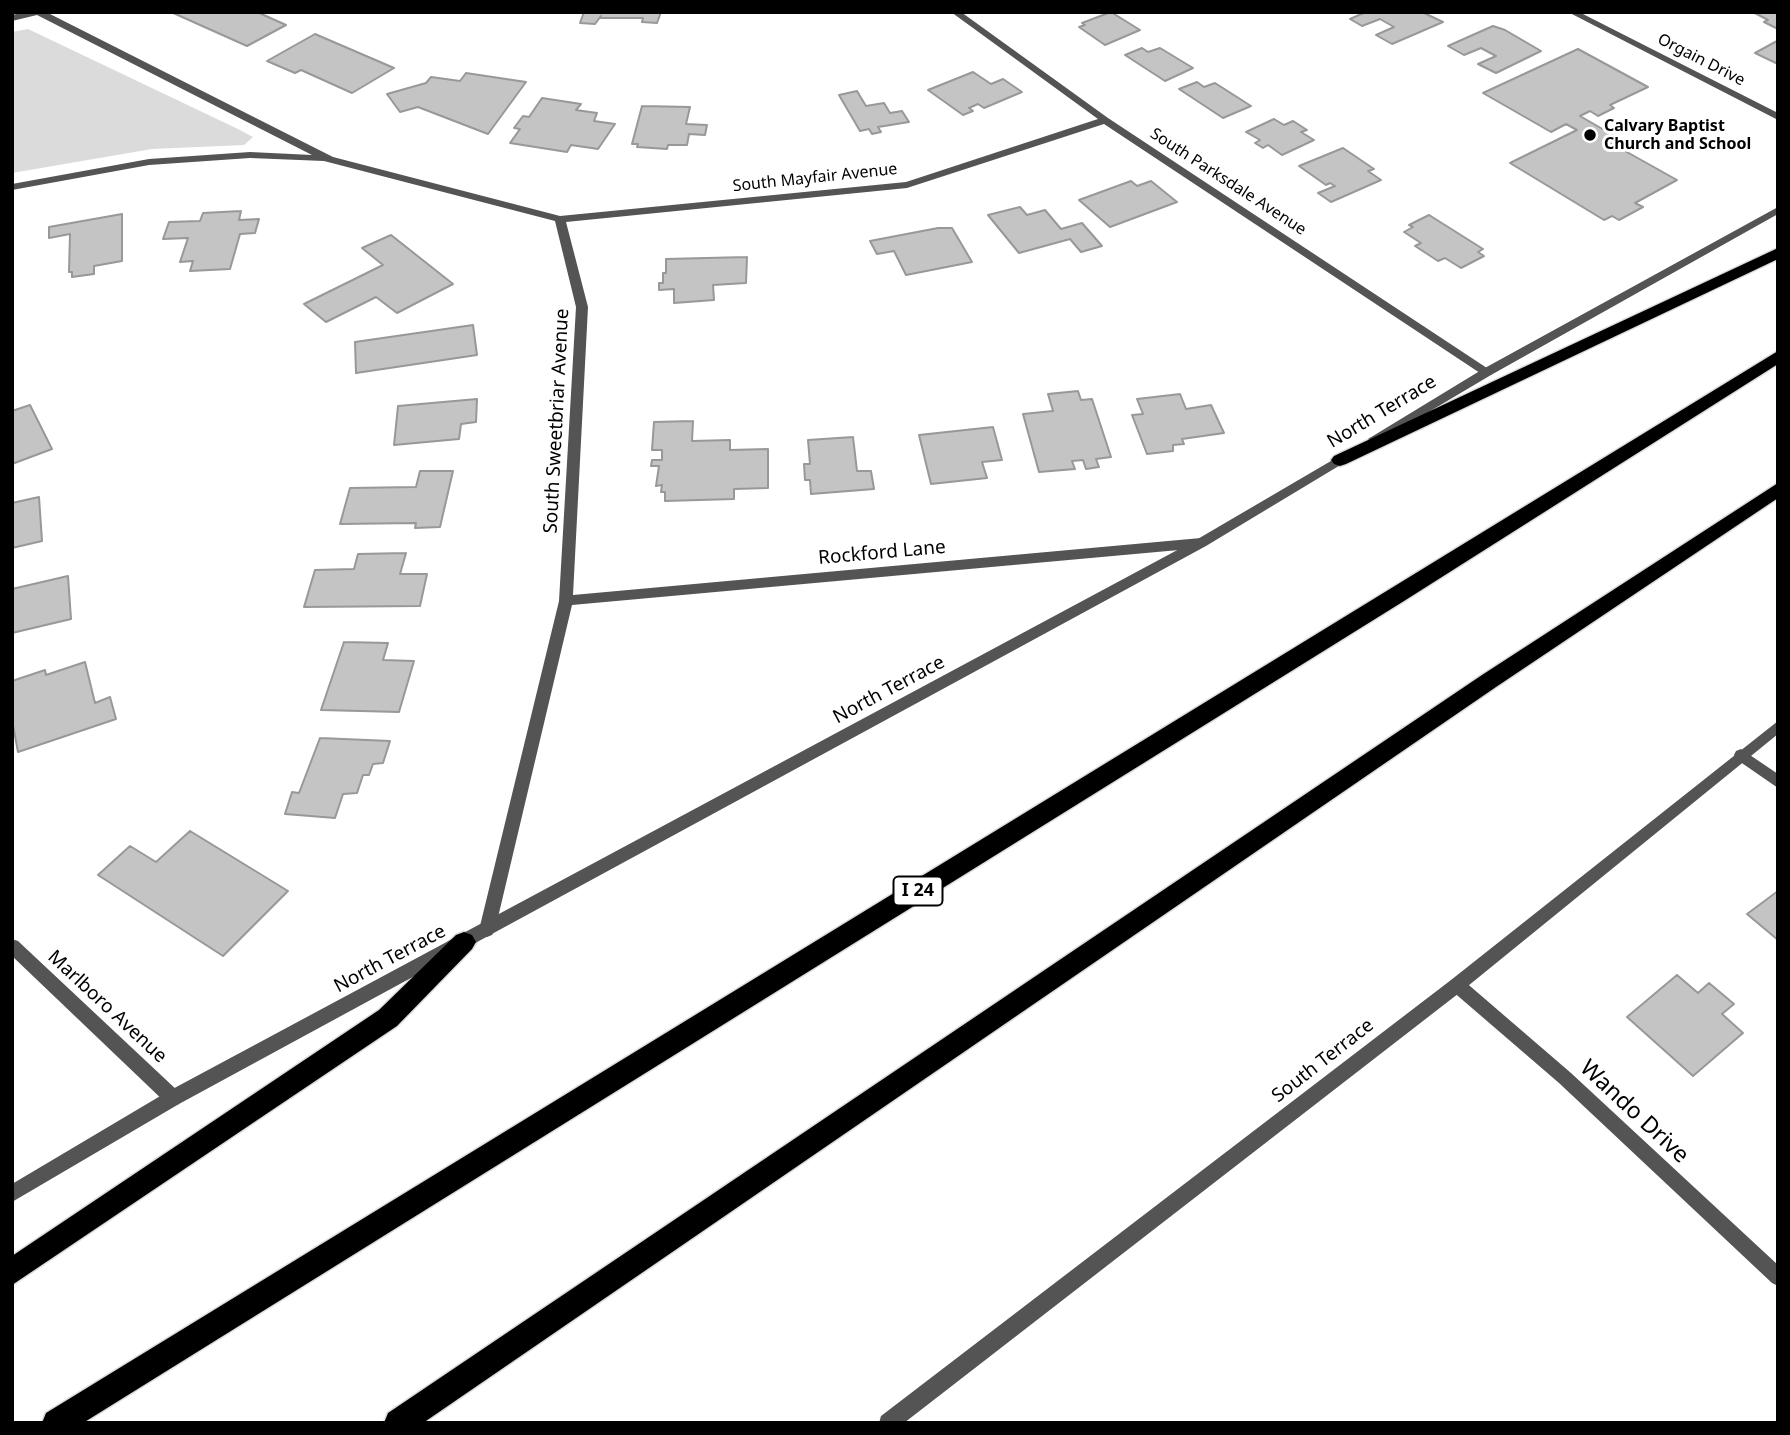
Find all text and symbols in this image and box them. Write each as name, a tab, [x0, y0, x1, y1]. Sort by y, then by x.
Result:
street label: Orgain Drive	[1654, 30, 1748, 90]
place label: Calvary Baptist Church and School	[1604, 116, 1751, 154]
street label: South Parksdale Avenue	[1146, 124, 1310, 240]
marker: Calvary Baptist Church and School	[1582, 127, 1598, 143]
street label: South Mayfair Avenue	[732, 160, 898, 196]
street label: South Sweetbriar Avenue	[540, 308, 574, 534]
street label: North Terrace	[1323, 371, 1441, 453]
street label: Rockford Lane	[817, 536, 947, 570]
street label: North Terrace	[829, 651, 949, 729]
road number: I 24	[894, 876, 942, 906]
street label: North Terrace	[330, 920, 450, 998]
street label: Marlboro Avenue	[43, 946, 171, 1068]
street label: South Terrace	[1268, 1014, 1378, 1108]
street label: Wando Drive	[1574, 1055, 1694, 1169]

